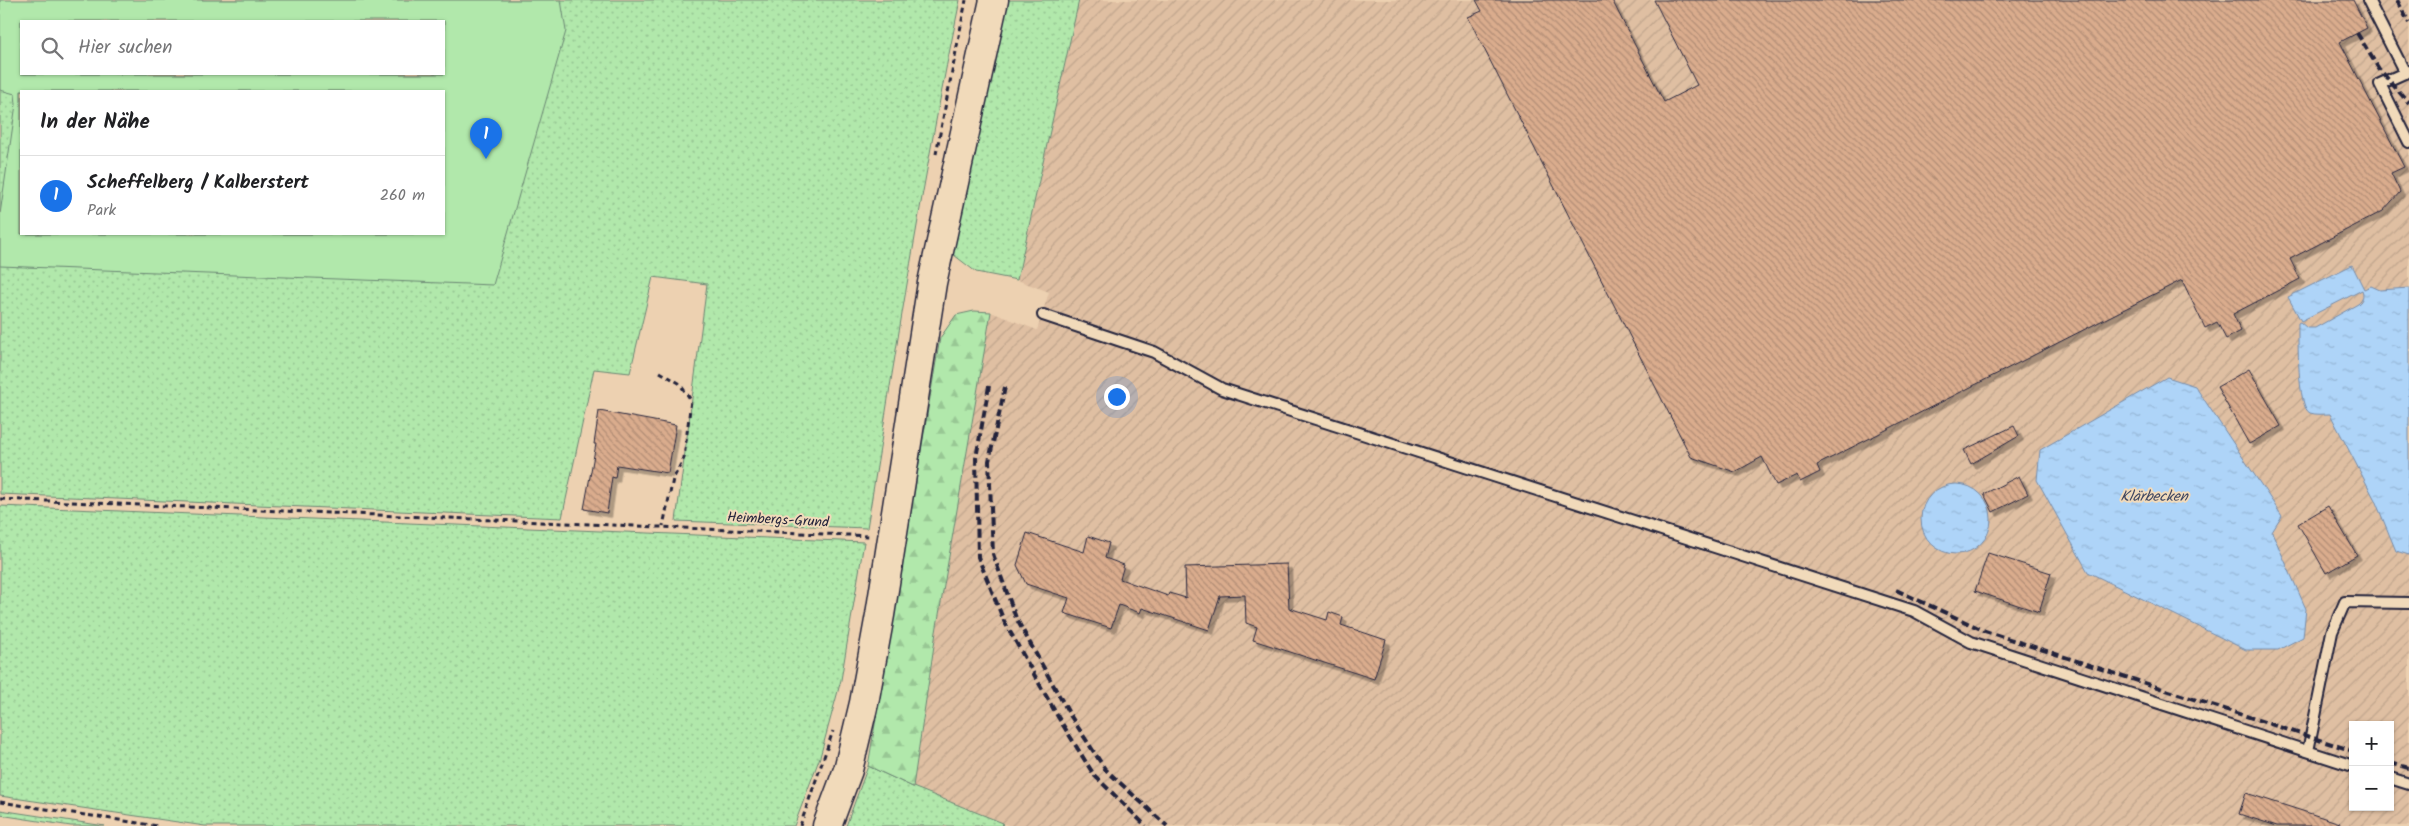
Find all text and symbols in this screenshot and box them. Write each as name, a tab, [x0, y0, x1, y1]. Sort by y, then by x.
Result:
search box	[20, 20, 445, 75]
text: Hier suchen	[78, 33, 172, 63]
icon: search	[38, 34, 66, 62]
text: In der Nähe	[40, 106, 150, 139]
pin: 1	[470, 118, 502, 159]
text: Scheffelberg / Kalberstert	[87, 168, 309, 198]
text: 1	[54, 183, 58, 208]
text: 260 m	[380, 183, 425, 208]
text: Park	[87, 198, 116, 223]
your location	[1104, 384, 1130, 410]
water label: Klärbecken	[2120, 485, 2189, 509]
street label: Heimbergs-Grund	[727, 506, 830, 534]
map controls	[2349, 721, 2394, 811]
button: +	[2349, 721, 2394, 766]
button: −	[2349, 766, 2394, 811]

